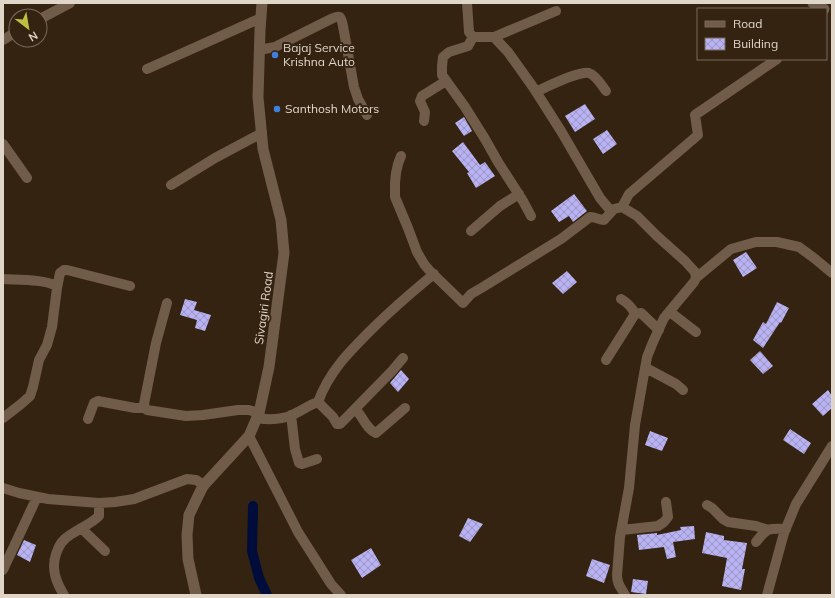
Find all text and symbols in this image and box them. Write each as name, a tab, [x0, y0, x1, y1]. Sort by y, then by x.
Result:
north arrow	[8, 8, 48, 48]
legend	[697, 8, 827, 60]
text: Road	[733, 16, 762, 31]
text: N	[26, 28, 40, 45]
text: Building	[733, 36, 778, 51]
place label: Bajaj Service Krishna Auto	[283, 40, 355, 69]
marker: Bajaj Service Krishna Auto	[270, 50, 280, 60]
place label: Santhosh Motors	[285, 101, 379, 116]
marker: Santhosh Motors	[272, 104, 282, 114]
street label: Sivagiri Road	[251, 270, 276, 345]

